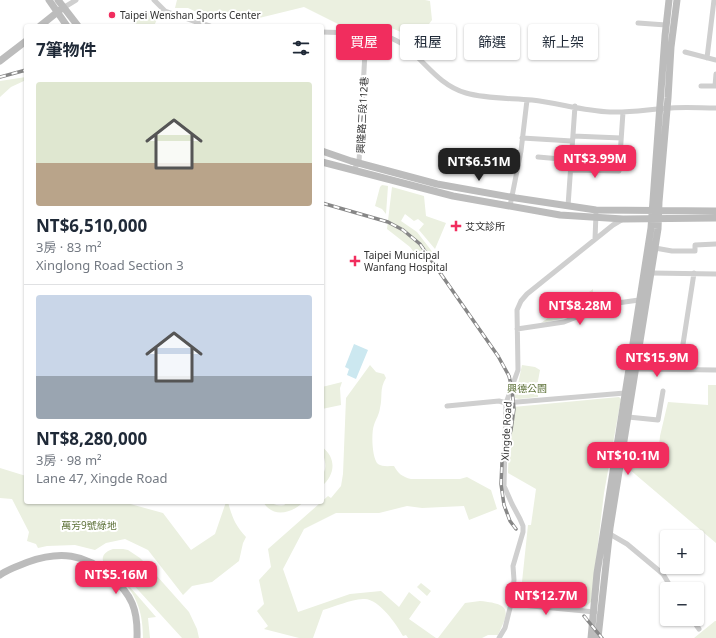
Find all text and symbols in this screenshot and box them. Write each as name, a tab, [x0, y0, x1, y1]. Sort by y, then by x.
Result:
place label: Taipei Wenshan Sports Center	[120, 8, 261, 22]
marker: Taipei Wenshan Sports Center	[107, 10, 117, 20]
chip: 買屋	[336, 24, 392, 60]
chip: 租屋	[400, 24, 456, 60]
chip: 篩選	[464, 24, 520, 60]
chip: 新上架	[528, 24, 598, 60]
icon: filters	[290, 37, 312, 59]
text: 7筆物件	[36, 38, 97, 61]
street label: 興隆路三段112巷	[353, 76, 371, 154]
icon: home	[138, 108, 210, 180]
pin: NT$3.99M	[554, 145, 636, 179]
pin: NT$6.51M	[438, 148, 520, 182]
text: NT$3.99M	[563, 149, 627, 167]
text: NT$6.51M	[447, 152, 511, 170]
text: NT$6,510,000	[36, 214, 147, 237]
place label: 艾文診所	[465, 219, 505, 233]
marker: 艾文診所	[450, 220, 462, 232]
text: 3房 · 83 m²	[36, 238, 102, 256]
place label: Taipei Municipal Wanfang Hospital	[364, 248, 448, 274]
marker: Taipei Municipal Wanfang Hospital	[349, 255, 361, 267]
text: Xinglong Road Section 3	[36, 256, 184, 274]
pin: NT$8.28M	[539, 292, 621, 326]
text: NT$8.28M	[548, 296, 612, 314]
icon: home	[138, 321, 210, 393]
pin: NT$15.9M	[616, 344, 698, 378]
text: NT$15.9M	[625, 348, 689, 366]
park label: 興德公園	[507, 381, 547, 395]
street label: Xingde Road	[497, 401, 515, 461]
text: NT$8,280,000	[36, 427, 147, 450]
pin: NT$10.1M	[587, 442, 669, 476]
text: NT$10.1M	[596, 446, 660, 464]
text: 3房 · 98 m²	[36, 451, 102, 469]
text: Lane 47, Xingde Road	[36, 469, 168, 487]
park label: 萬芳9號綠地	[61, 518, 117, 532]
map controls	[660, 530, 704, 626]
button: +	[660, 530, 704, 574]
pin: NT$5.16M	[75, 561, 157, 595]
text: NT$5.16M	[84, 565, 148, 583]
pin: NT$12.7M	[505, 582, 587, 616]
button: −	[660, 582, 704, 626]
text: NT$12.7M	[514, 586, 578, 604]

